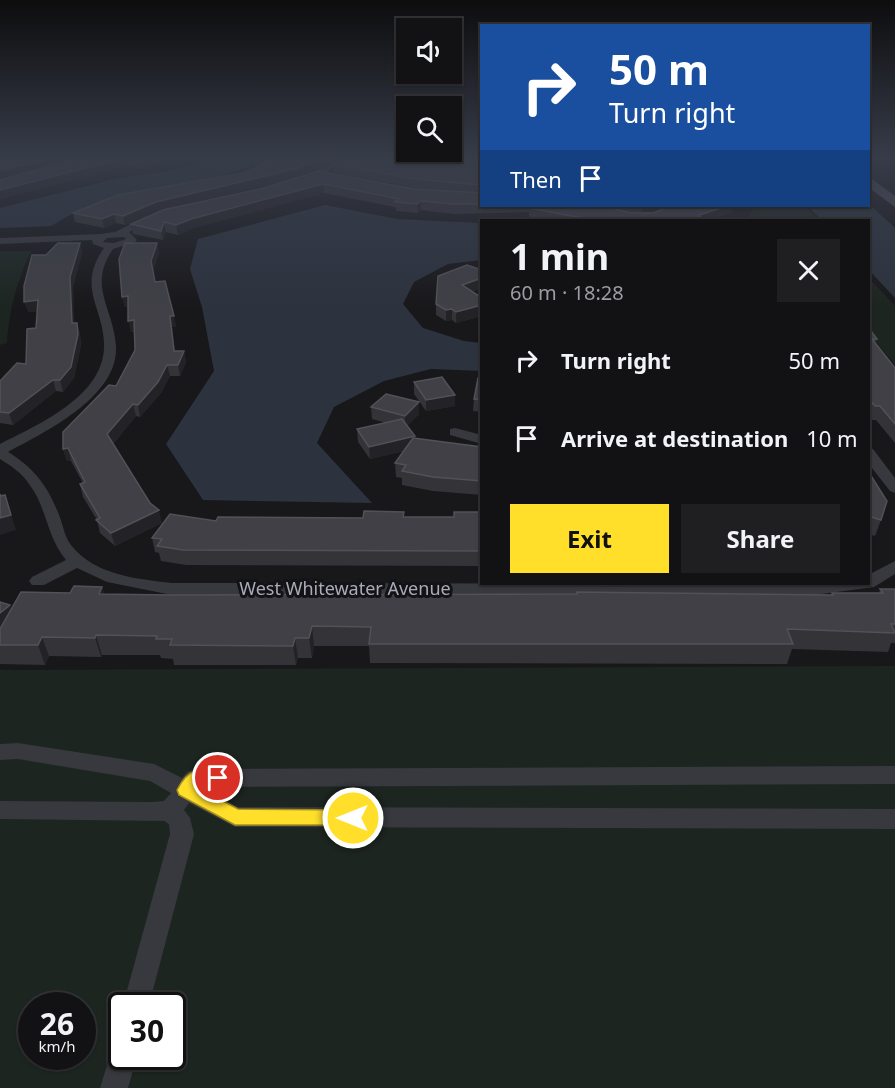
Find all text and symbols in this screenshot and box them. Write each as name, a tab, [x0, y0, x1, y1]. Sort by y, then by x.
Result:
map controls	[396, 18, 462, 162]
button: sound	[396, 18, 462, 84]
text: 50 m	[609, 40, 709, 97]
icon: right	[510, 48, 588, 126]
text: Turn right	[609, 94, 735, 131]
button: search	[396, 96, 462, 162]
icon: arrive	[574, 162, 607, 195]
text: Then	[510, 164, 562, 194]
text: 1 min	[510, 232, 609, 281]
button: close	[777, 239, 840, 302]
text: 60 m · 18:28	[510, 279, 624, 306]
icon: right	[510, 344, 543, 377]
text: Turn right	[561, 345, 671, 375]
text: 50 m	[789, 345, 840, 375]
icon: arrive	[510, 422, 543, 455]
text: Arrive at destination	[561, 423, 788, 453]
text: 10 m	[806, 423, 858, 453]
button: Exit	[510, 504, 669, 573]
button: Share	[681, 504, 840, 573]
street label: West Whitewater Avenue	[239, 576, 451, 600]
pin	[192, 752, 243, 803]
icon: arrive	[201, 761, 234, 794]
position arrow	[321, 786, 385, 850]
speed limit sign: 30	[108, 992, 186, 1070]
text: 26	[40, 1003, 74, 1044]
text: km/h	[39, 1036, 75, 1056]

